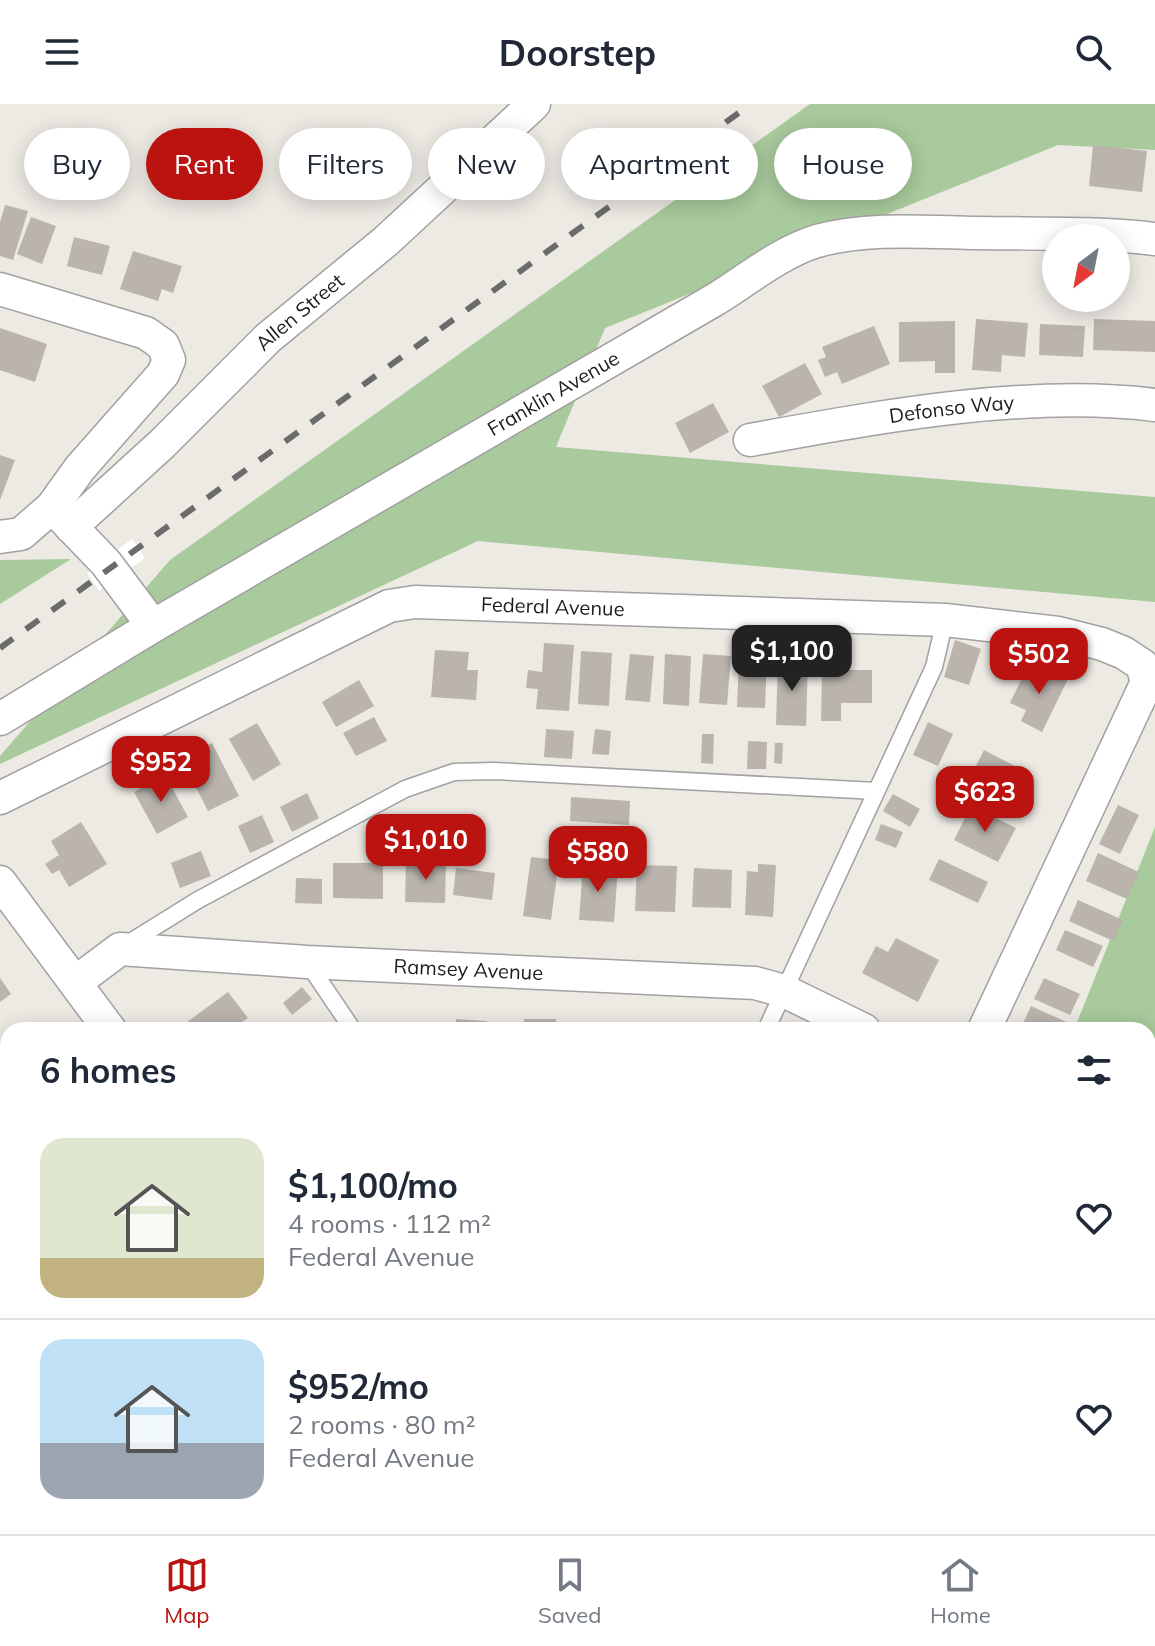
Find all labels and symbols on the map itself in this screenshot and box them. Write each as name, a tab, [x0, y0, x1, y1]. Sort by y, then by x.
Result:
north arrow	[1042, 224, 1130, 312]
street label: Allen Street	[250, 268, 349, 356]
street label: Franklin Avenue	[483, 345, 624, 441]
street label: Defonso Way	[887, 389, 1015, 428]
street label: Federal Avenue	[481, 591, 625, 621]
pin: $1,100	[727, 625, 857, 693]
pin: $502	[992, 628, 1086, 696]
pin: $952	[114, 736, 208, 804]
pin: $623	[938, 766, 1032, 834]
pin: $1,010	[361, 814, 491, 882]
pin: $580	[551, 826, 645, 894]
street label: Ramsey Avenue	[393, 953, 544, 985]

